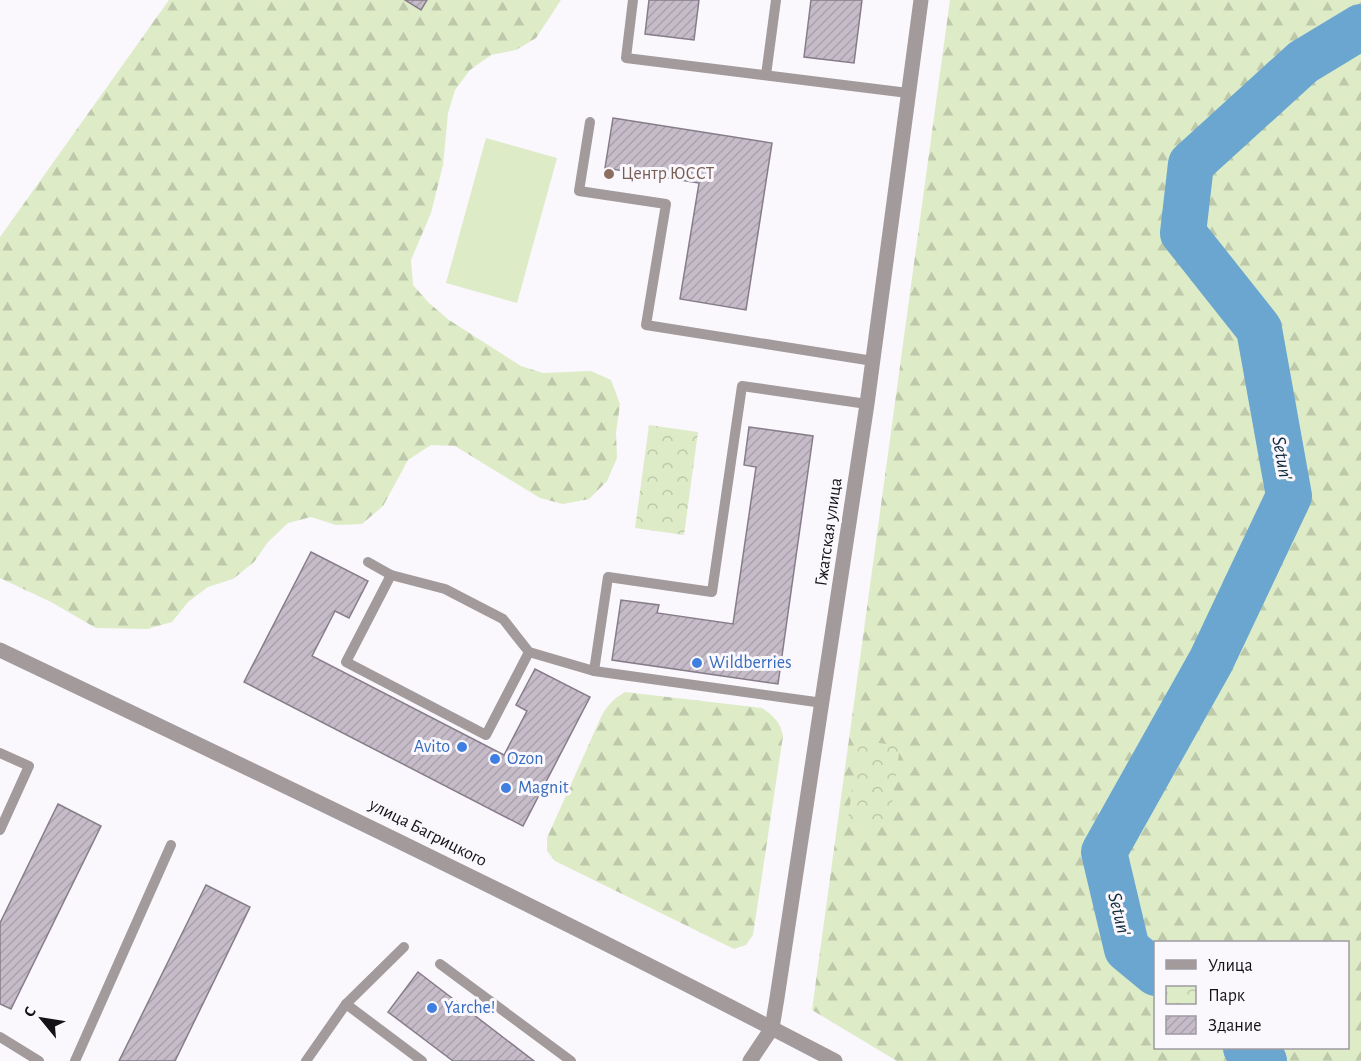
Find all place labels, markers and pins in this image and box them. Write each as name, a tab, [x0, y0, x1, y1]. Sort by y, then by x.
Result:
place label: Центр ЮССТ	[621, 165, 715, 183]
marker: Центр ЮССТ	[602, 167, 616, 181]
place label: Wildberries	[709, 654, 792, 672]
marker: Wildberries	[690, 656, 704, 670]
place label: Avito	[414, 738, 450, 756]
marker: Avito	[455, 740, 469, 754]
place label: Ozon	[507, 750, 544, 768]
marker: Ozon	[488, 752, 502, 766]
place label: Magnit	[518, 779, 569, 797]
marker: Magnit	[499, 781, 513, 795]
place label: Yarche!	[444, 999, 495, 1017]
marker: Yarche!	[425, 1001, 439, 1015]

